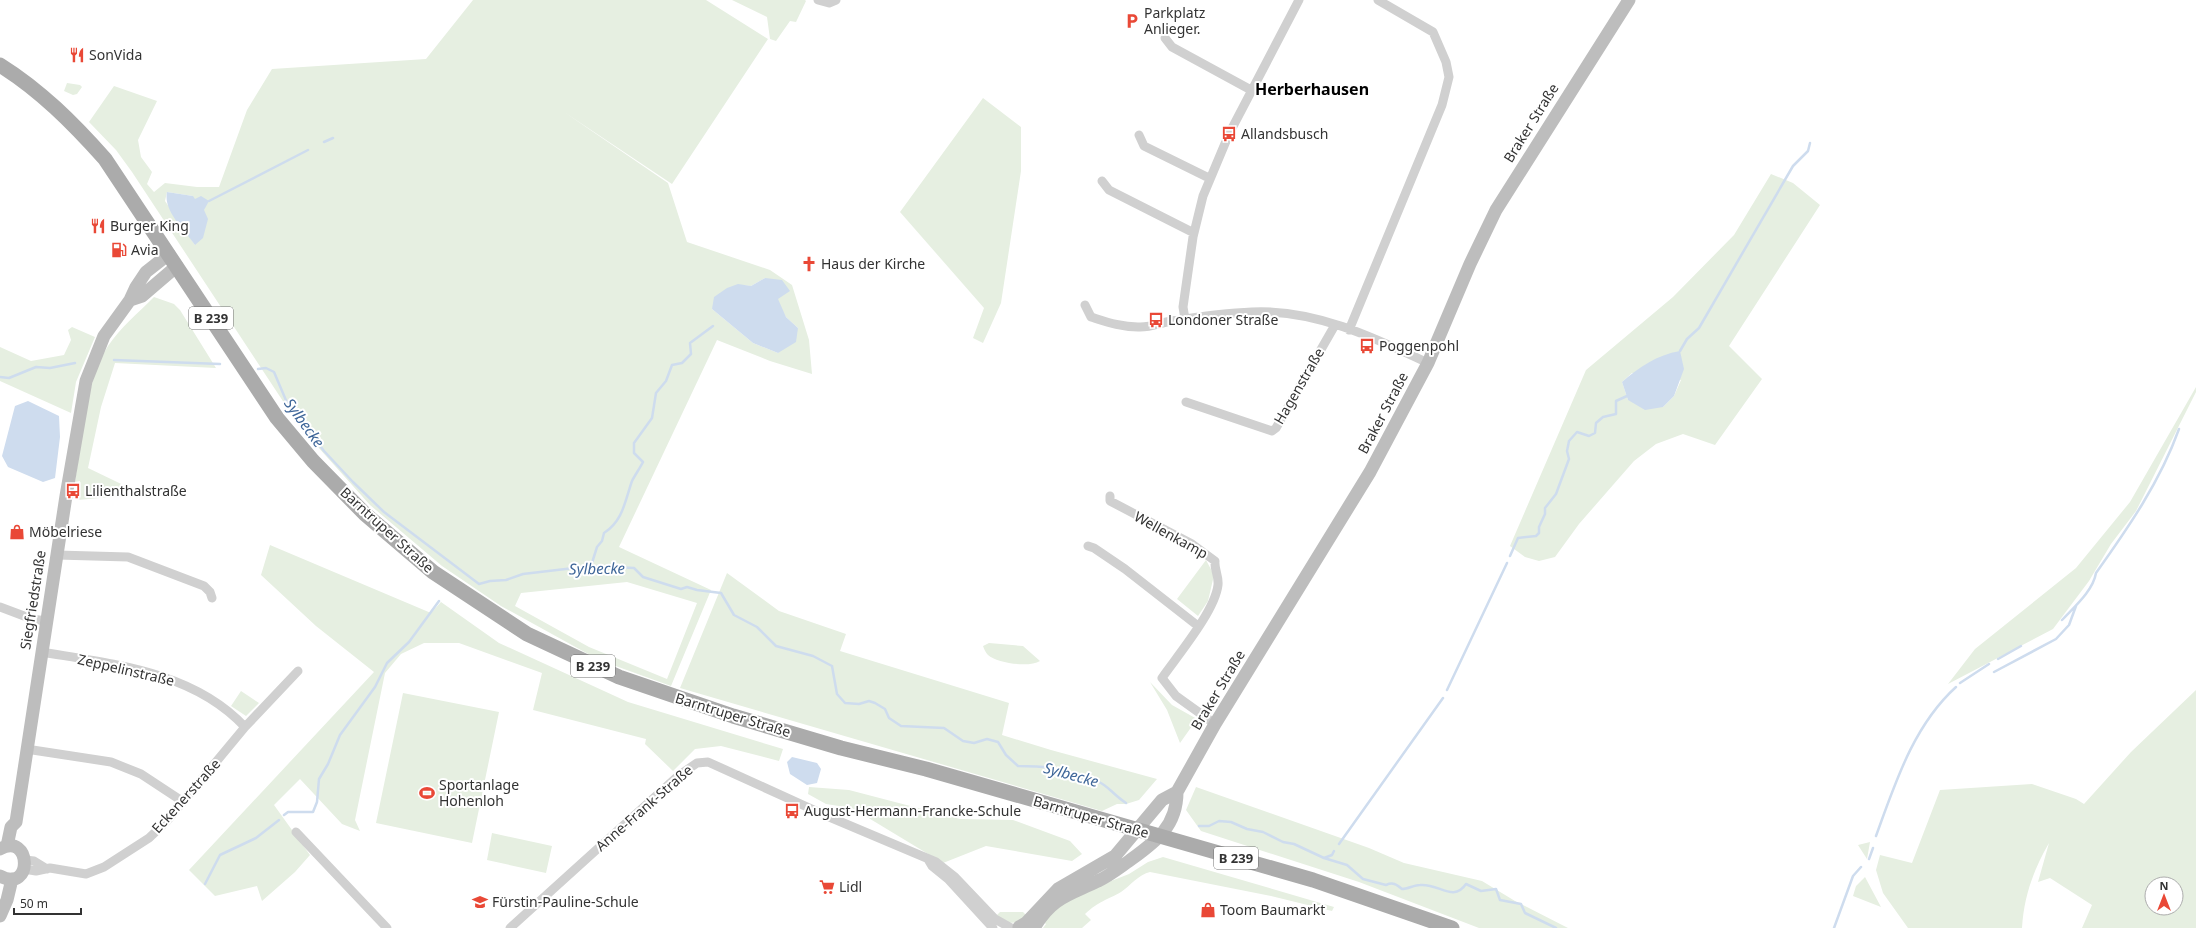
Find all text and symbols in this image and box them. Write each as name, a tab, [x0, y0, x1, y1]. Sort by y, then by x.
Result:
place label: Parkplatz Anlieger.	[1144, 3, 1206, 38]
parking icon: Parkplatz Anlieger.	[1123, 12, 1141, 30]
place label: SonVida	[89, 45, 142, 64]
restaurant icon: SonVida	[68, 46, 86, 64]
district label: Herberhausen	[1255, 78, 1369, 100]
street label: Braker Straße	[1499, 79, 1563, 166]
place label: Allandsbusch	[1241, 124, 1328, 143]
bus stop icon: Allandsbusch	[1220, 125, 1238, 143]
place label: Burger King	[110, 216, 189, 235]
restaurant icon: Burger King	[89, 217, 107, 235]
place label: Avia	[131, 240, 159, 259]
fuel station icon: Avia	[110, 241, 128, 259]
place label: Haus der Kirche	[821, 254, 925, 273]
church icon: Haus der Kirche	[800, 255, 818, 273]
road number: B 239	[189, 307, 233, 329]
place label: Londoner Straße	[1168, 310, 1278, 329]
bus stop icon: Londoner Straße	[1147, 311, 1165, 329]
place label: Poggenpohl	[1379, 336, 1459, 355]
bus stop icon: Poggenpohl	[1358, 337, 1376, 355]
street label: Hagenstraße	[1269, 344, 1328, 427]
street label: Braker Straße	[1353, 368, 1412, 457]
water label: Sylbecke	[280, 394, 330, 451]
place label: Lilienthalstraße	[85, 481, 187, 500]
bus stop icon: Lilienthalstraße	[64, 482, 82, 500]
street label: Barntruper Straße	[337, 483, 438, 577]
street label: Wellenkamp	[1131, 507, 1211, 563]
place label: Möbelriese	[29, 522, 102, 541]
shop icon: Möbelriese	[8, 523, 26, 541]
street label: Siegfriedstraße	[15, 549, 50, 651]
water label: Sylbecke	[569, 558, 626, 578]
street label: Braker Straße	[1186, 646, 1249, 733]
street label: Zeppelinstraße	[76, 649, 176, 690]
road number: B 239	[571, 655, 615, 677]
street label: Barntruper Straße	[673, 688, 793, 741]
street label: Eckenerstraße	[147, 754, 224, 837]
water label: Sylbecke	[1042, 757, 1101, 791]
street label: Anne-Frank-Straße	[591, 760, 696, 855]
place label: Sportanlage Hohenloh	[439, 775, 519, 810]
sports icon: Sportanlage Hohenloh	[418, 784, 436, 802]
street label: Barntruper Straße	[1031, 791, 1151, 842]
place label: August-Hermann-Francke-Schule	[804, 801, 1021, 820]
bus stop icon: August-Hermann-Francke-Schule	[783, 802, 801, 820]
road number: B 239	[1214, 847, 1258, 869]
north arrow	[2144, 876, 2184, 916]
place label: Lidl	[839, 877, 862, 896]
supermarket icon: Lidl	[818, 878, 836, 896]
text: N	[2160, 878, 2168, 893]
scale bar	[14, 890, 81, 916]
place label: Fürstin-Pauline-Schule	[492, 892, 639, 911]
school or university icon: Fürstin-Pauline-Schule	[471, 893, 489, 911]
text: 50 m	[20, 895, 48, 912]
place label: Toom Baumarkt	[1220, 900, 1325, 919]
shop icon: Toom Baumarkt	[1199, 901, 1217, 919]

